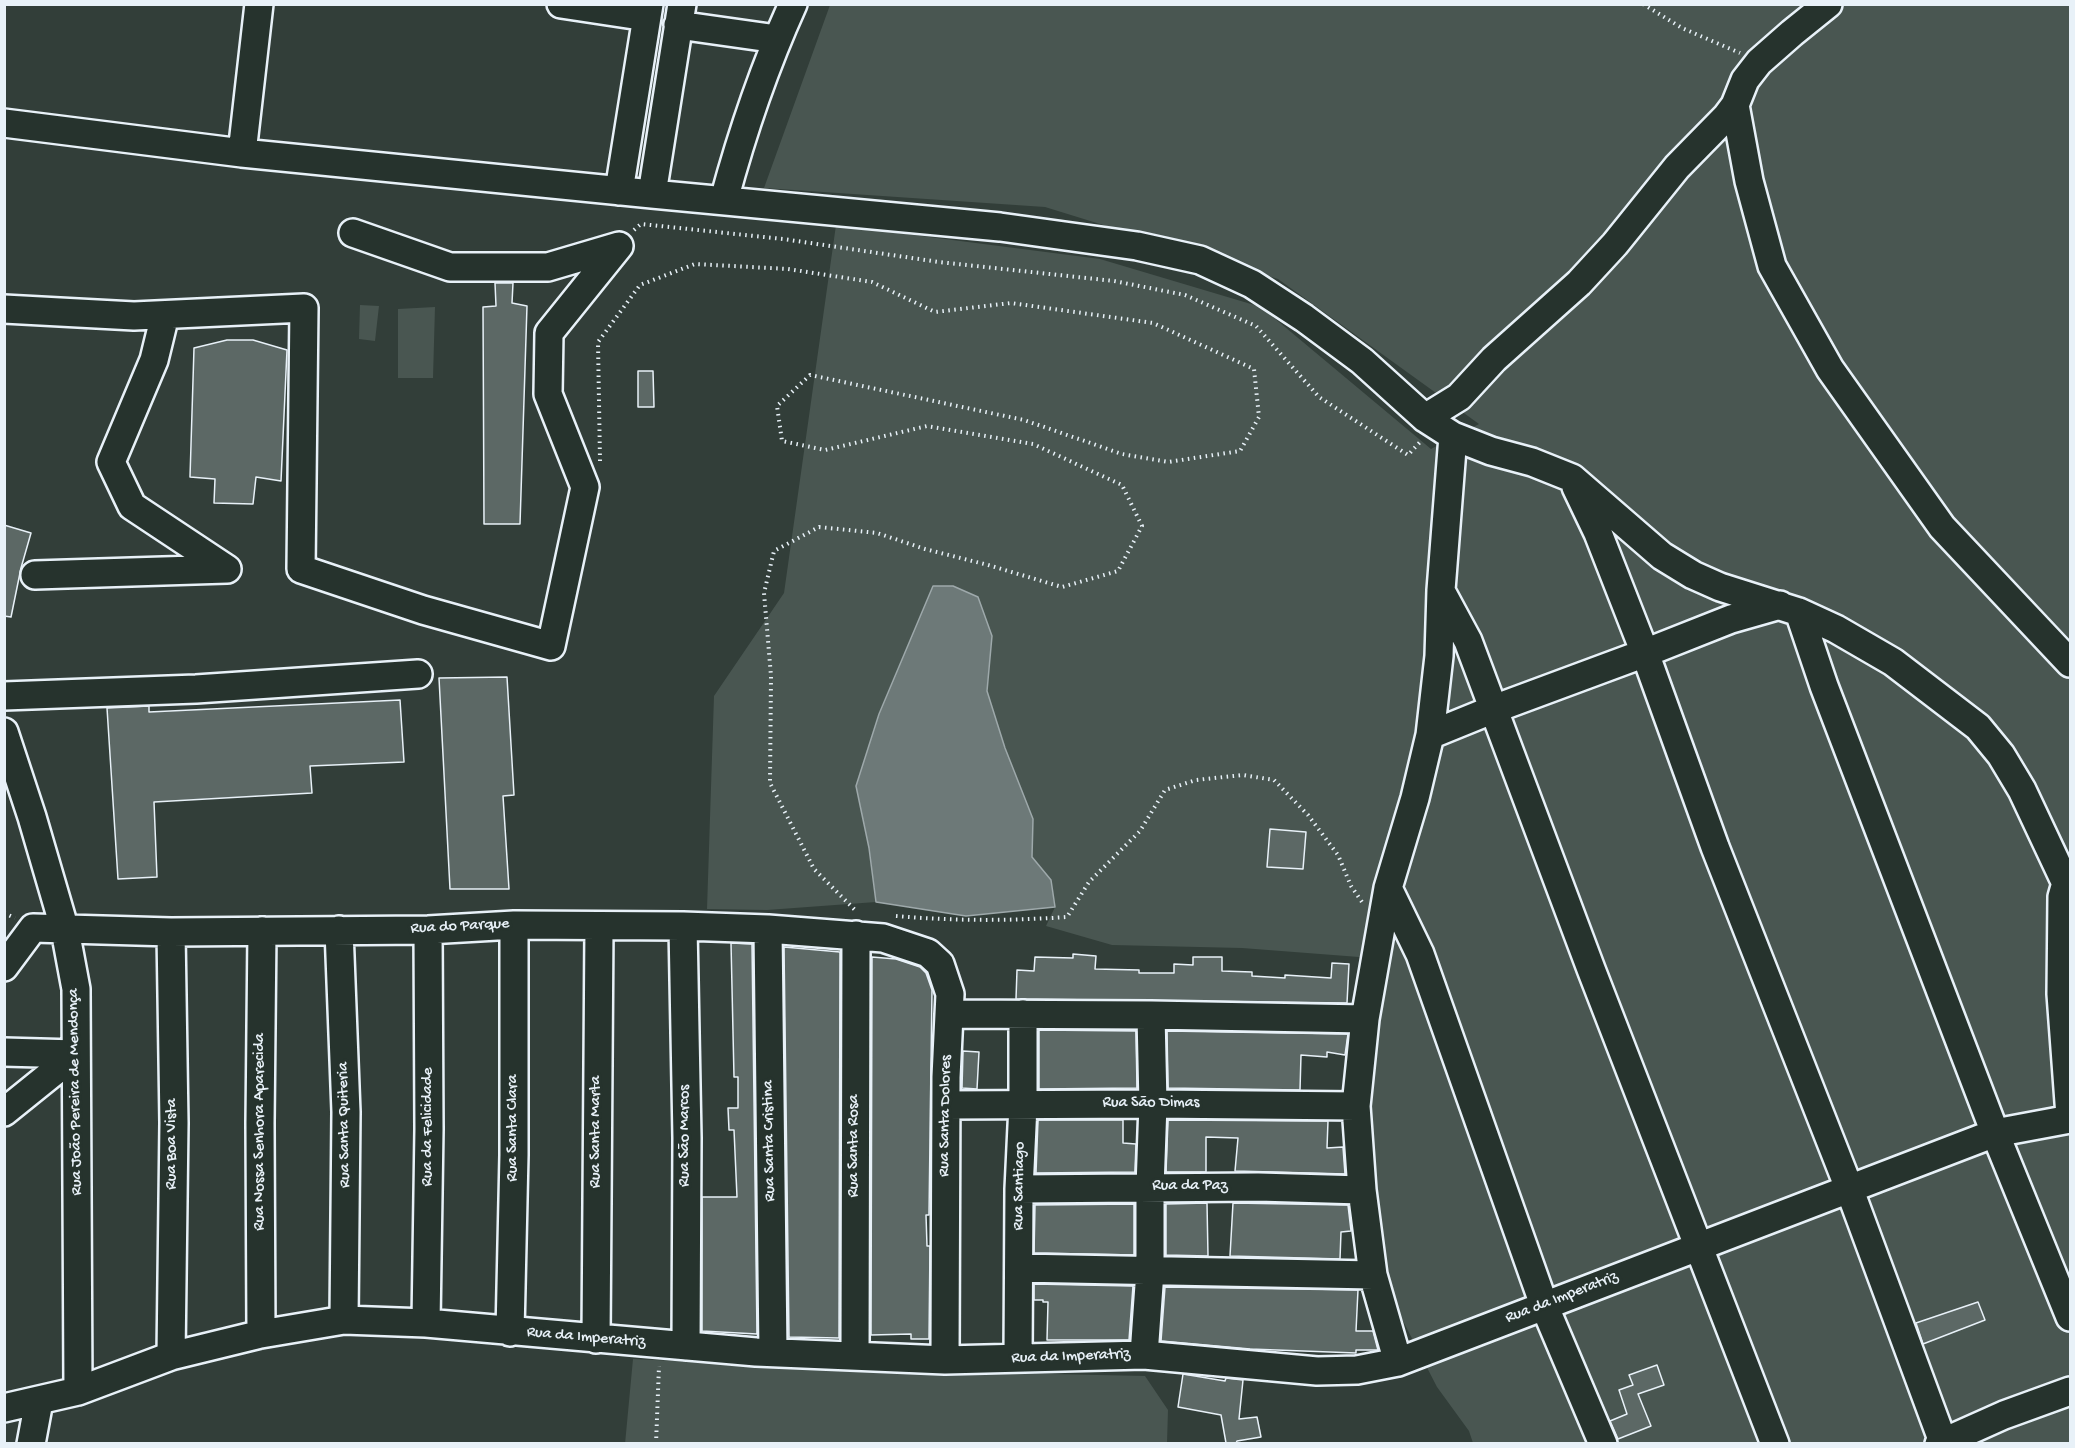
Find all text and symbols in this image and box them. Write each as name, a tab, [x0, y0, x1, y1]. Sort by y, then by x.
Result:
street label: Rua do Parque	[410, 915, 510, 939]
street label: Rua João Pereira de Mendonça	[65, 988, 87, 1196]
street label: Rua Nossa Senhora Aparecida	[251, 1033, 271, 1231]
street label: Rua Santa Dolores	[935, 1055, 957, 1177]
street label: Rua Santa Quiteria	[334, 1062, 356, 1188]
street label: Rua da Felicidade	[419, 1068, 439, 1186]
street label: Rua Santa Clara	[504, 1074, 524, 1182]
street label: Rua Santa Marta	[587, 1076, 607, 1188]
street label: Rua Santa Cristina	[759, 1080, 781, 1202]
street label: Rua São Marcos	[676, 1085, 696, 1187]
street label: Rua Santa Rosa	[845, 1094, 865, 1198]
street label: Rua São Dimas	[1103, 1094, 1199, 1114]
street label: Rua Boa Vista	[163, 1098, 183, 1190]
street label: Rua Santiago	[1010, 1141, 1030, 1231]
street label: Rua da Paz	[1152, 1177, 1228, 1197]
street label: Rua da Imperatriz	[1503, 1268, 1621, 1328]
street label: Rua da Imperatriz	[526, 1323, 646, 1353]
street label: Rua da Imperatriz	[1011, 1345, 1131, 1369]

